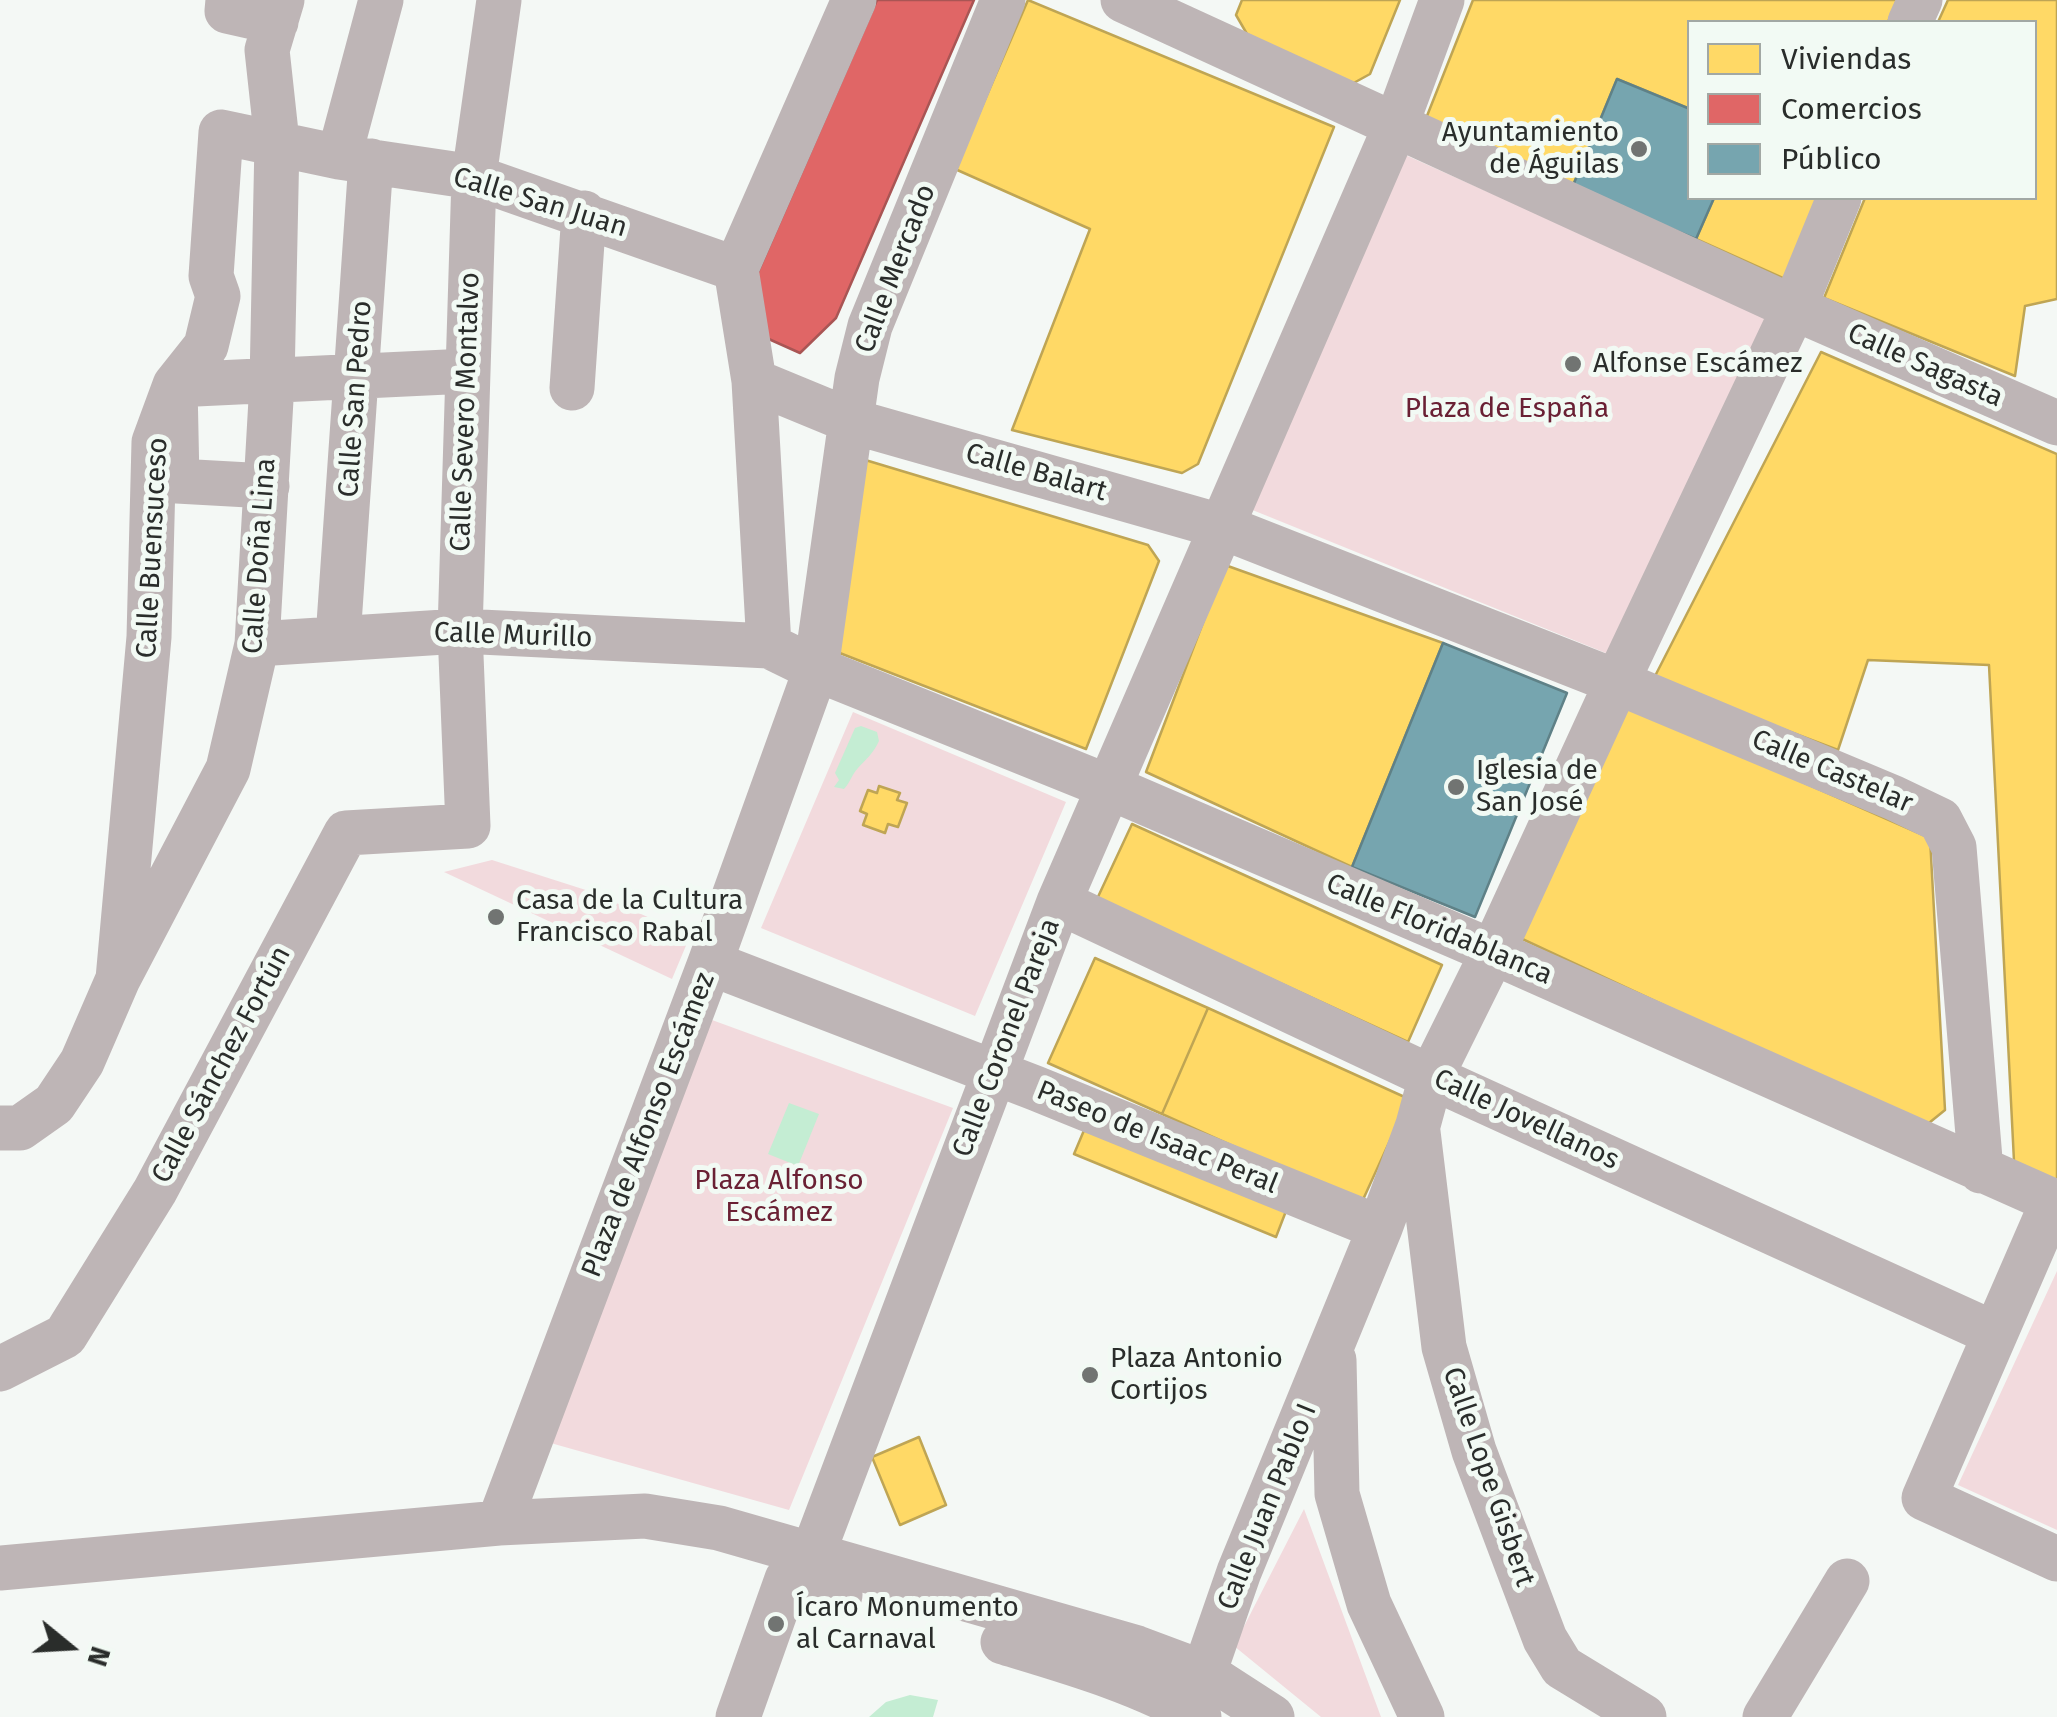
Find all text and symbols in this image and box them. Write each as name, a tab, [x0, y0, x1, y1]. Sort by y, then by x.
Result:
legend	[1687, 20, 2037, 200]
text: Viviendas	[1781, 41, 1911, 77]
text: Comercios	[1781, 91, 1922, 127]
place label: Ayuntamiento de Águilas	[1442, 116, 1619, 182]
marker: Ayuntamiento de Águilas	[1628, 138, 1650, 160]
text: Público	[1781, 141, 1881, 177]
street label: Calle San Juan	[449, 161, 631, 245]
street label: Calle Mercado	[848, 180, 944, 358]
street label: Calle Severo Montalvo	[444, 272, 488, 552]
street label: Calle San Pedro	[332, 299, 380, 499]
street label: Calle Sagasta	[1842, 317, 2008, 415]
place label: Alfonse Escámez	[1593, 347, 1802, 381]
marker: Alfonse Escámez	[1562, 353, 1584, 375]
park label: Plaza de España	[1405, 392, 1609, 426]
street label: Calle Buensuceso	[130, 437, 176, 659]
street label: Calle Balart	[961, 437, 1111, 509]
street label: Calle Doña Lina	[236, 457, 284, 655]
street label: Calle Murillo	[433, 616, 593, 656]
street label: Calle Castelar	[1746, 723, 1918, 821]
place label: Iglesia de San José	[1476, 754, 1598, 820]
marker: Iglesia de San José	[1445, 776, 1467, 798]
street label: Calle Floridablanca	[1321, 867, 1557, 993]
place label: Casa de la Cultura Francisco Rabal	[516, 884, 743, 950]
marker: Casa de la Cultura Francisco Rabal	[485, 906, 507, 928]
street label: Calle Coronel Pareja	[946, 914, 1068, 1162]
street label: Calle Sánchez Fortún	[145, 941, 299, 1189]
street label: Plaza de Alfonso Escámez	[575, 968, 723, 1282]
street label: Calle Jovellanos	[1428, 1062, 1624, 1178]
street label: Paseo de Isaac Peral	[1032, 1074, 1282, 1202]
park label: Plaza Alfonso Escámez	[694, 1164, 864, 1230]
place label: Plaza Antonio Cortijos	[1110, 1342, 1283, 1408]
street label: Calle Lope Gisbert	[1435, 1363, 1541, 1591]
marker: Plaza Antonio Cortijos	[1079, 1364, 1101, 1386]
street label: Calle Juan Pablo I	[1211, 1399, 1325, 1615]
place label: Ícaro Monumento al Carnaval	[796, 1591, 1019, 1657]
north arrow	[20, 1597, 120, 1697]
marker: Ícaro Monumento al Carnaval	[765, 1613, 787, 1635]
text: N	[80, 1642, 118, 1670]

